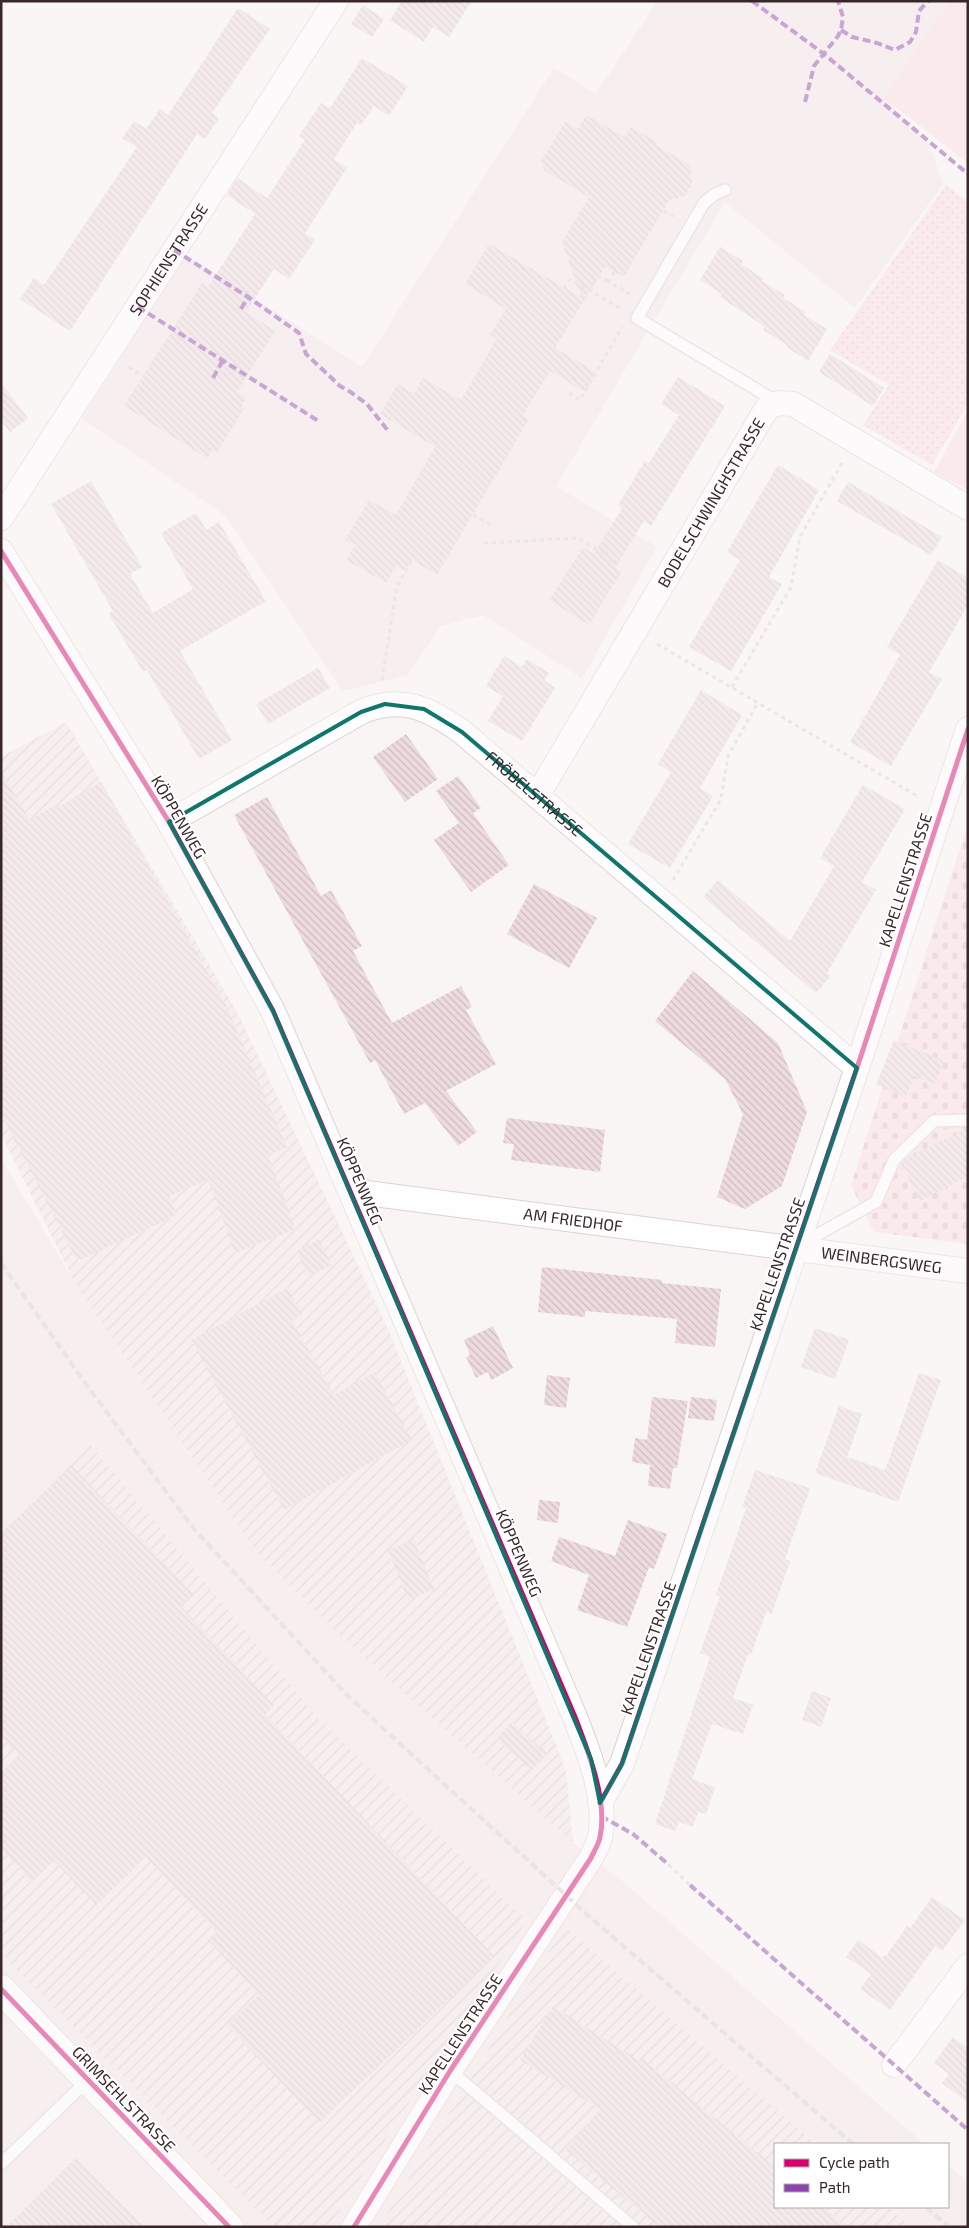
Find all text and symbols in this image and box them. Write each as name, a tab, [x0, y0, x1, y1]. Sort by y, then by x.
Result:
street label: SOPHIENSTRASSE	[125, 200, 211, 319]
street label: BODELSCHWINGHSTRASSE	[653, 414, 768, 591]
street label: FRÖBELSTRASSE	[482, 747, 587, 840]
street label: KÖPPENWEG	[148, 772, 211, 862]
street label: KAPELLENSTRASSE	[874, 811, 935, 949]
street label: KÖPPENWEG	[334, 1134, 387, 1227]
street label: KAPELLENSTRASSE	[745, 1195, 808, 1333]
street label: AM FRIEDHOF	[522, 1203, 624, 1235]
street label: WEINBERGSWEG	[820, 1242, 943, 1277]
street label: KÖPPENWEG	[493, 1506, 546, 1599]
street label: KAPELLENSTRASSE	[616, 1579, 679, 1717]
street label: KAPELLENSTRASSE	[414, 1970, 506, 2097]
street label: GRIMSEHLSTRASSE	[69, 2042, 180, 2156]
legend	[774, 2143, 949, 2208]
text: Cycle path	[819, 2153, 890, 2171]
text: Path	[819, 2178, 850, 2196]

